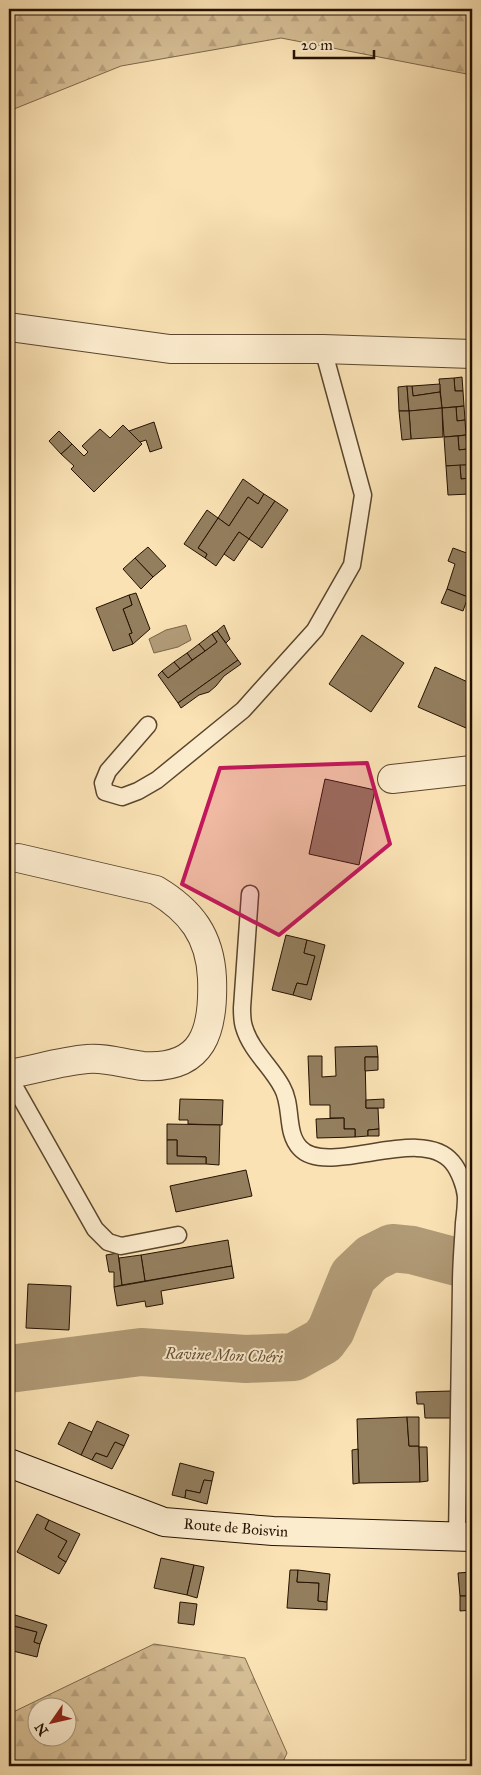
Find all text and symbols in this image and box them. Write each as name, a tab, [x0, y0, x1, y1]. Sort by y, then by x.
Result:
scale bar	[294, 28, 374, 60]
text: 20 m	[301, 36, 333, 54]
water label: Ravine Mon Chéri	[164, 1343, 284, 1367]
street label: Route de Boisvin	[183, 1515, 288, 1540]
north arrow	[28, 1698, 78, 1748]
text: N	[31, 1719, 52, 1739]

